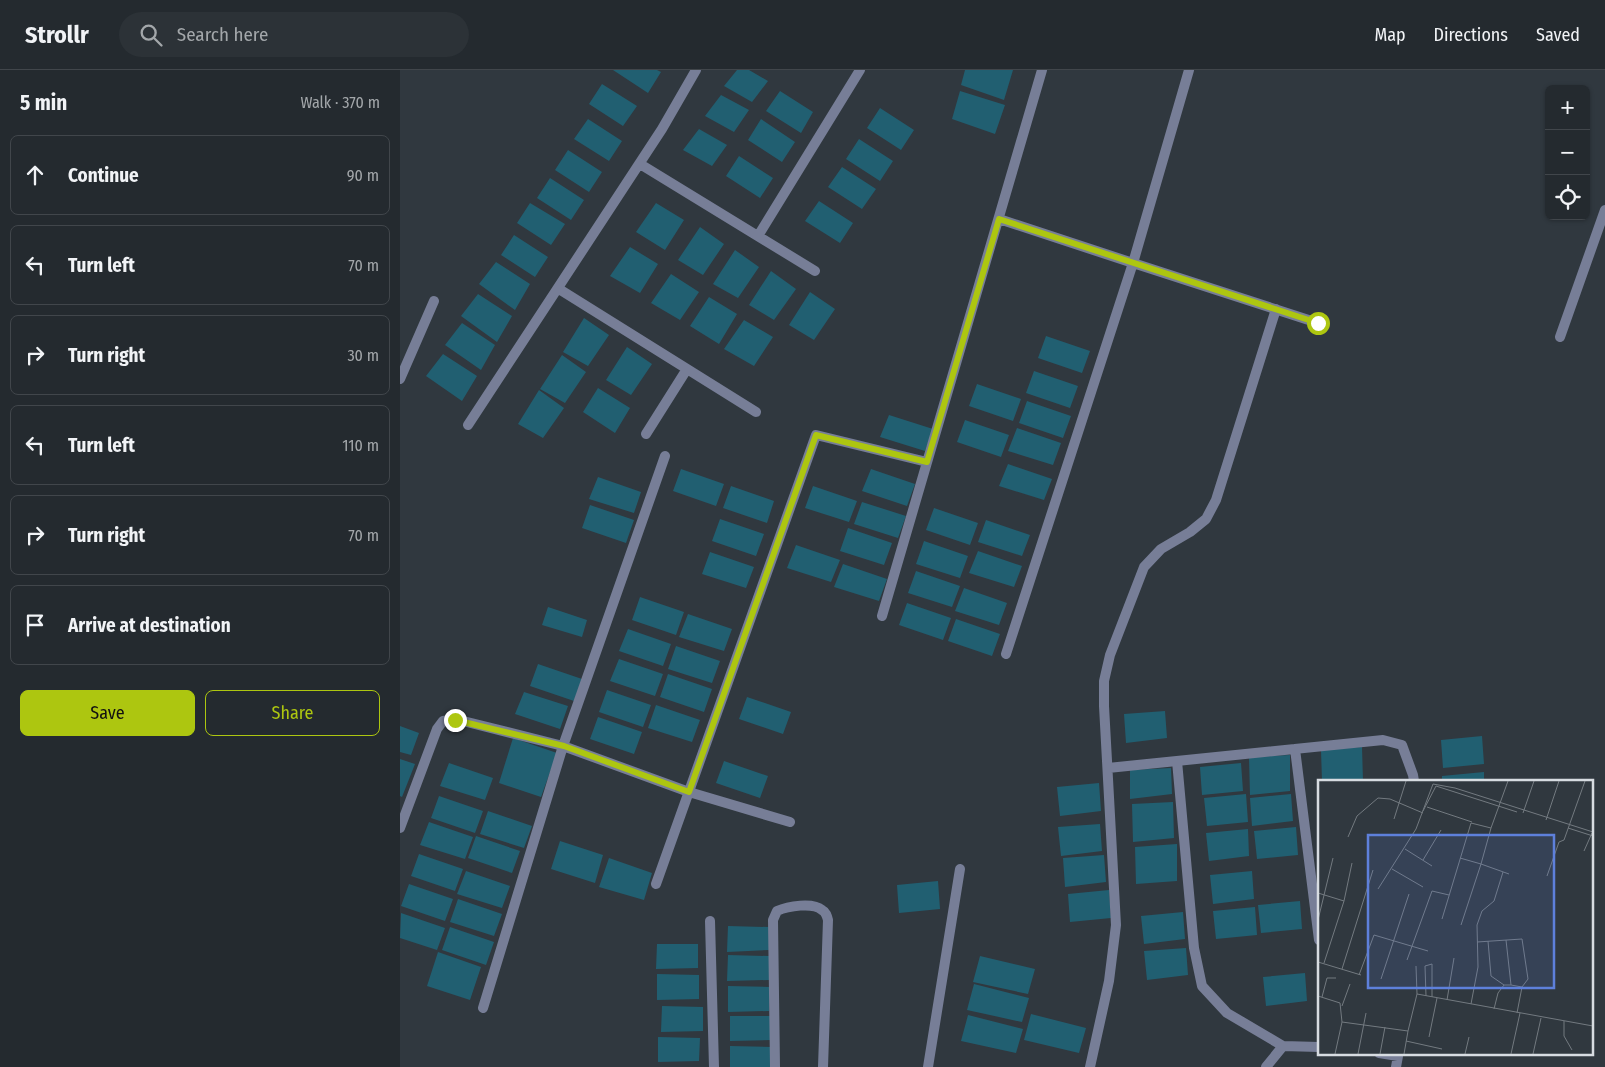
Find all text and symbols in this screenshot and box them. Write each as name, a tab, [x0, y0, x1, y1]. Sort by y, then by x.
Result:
search box	[119, 12, 469, 57]
text: Strollr	[25, 21, 89, 49]
icon: search	[137, 21, 165, 49]
text: Search here	[177, 23, 268, 46]
text: Map	[1374, 24, 1406, 46]
text: Directions	[1434, 24, 1508, 46]
text: Saved	[1536, 24, 1580, 46]
map controls	[1545, 85, 1590, 220]
button: +	[1545, 85, 1590, 130]
text: 5 min	[20, 90, 67, 116]
text: Walk · 370 m	[300, 93, 380, 112]
button: −	[1545, 130, 1590, 175]
icon: ahead	[21, 161, 49, 189]
text: Continue	[68, 164, 139, 187]
text: 90 m	[347, 166, 379, 185]
button: locate	[1545, 175, 1590, 220]
icon: left	[21, 251, 49, 279]
text: Turn left	[68, 254, 135, 277]
text: 70 m	[348, 256, 379, 275]
route start	[1307, 312, 1330, 335]
icon: right	[21, 341, 49, 369]
text: Turn right	[68, 344, 145, 367]
text: 30 m	[347, 346, 379, 365]
icon: left	[21, 431, 49, 459]
text: Turn left	[68, 434, 135, 457]
text: 110 m	[342, 436, 379, 455]
icon: right	[21, 521, 49, 549]
text: Turn right	[68, 524, 145, 547]
text: 70 m	[348, 526, 379, 545]
icon: arrive	[21, 611, 49, 639]
text: Arrive at destination	[68, 614, 231, 637]
button: Save	[20, 690, 195, 736]
button: Share	[205, 690, 380, 736]
route end	[444, 709, 467, 732]
inset map	[1318, 780, 1592, 1054]

